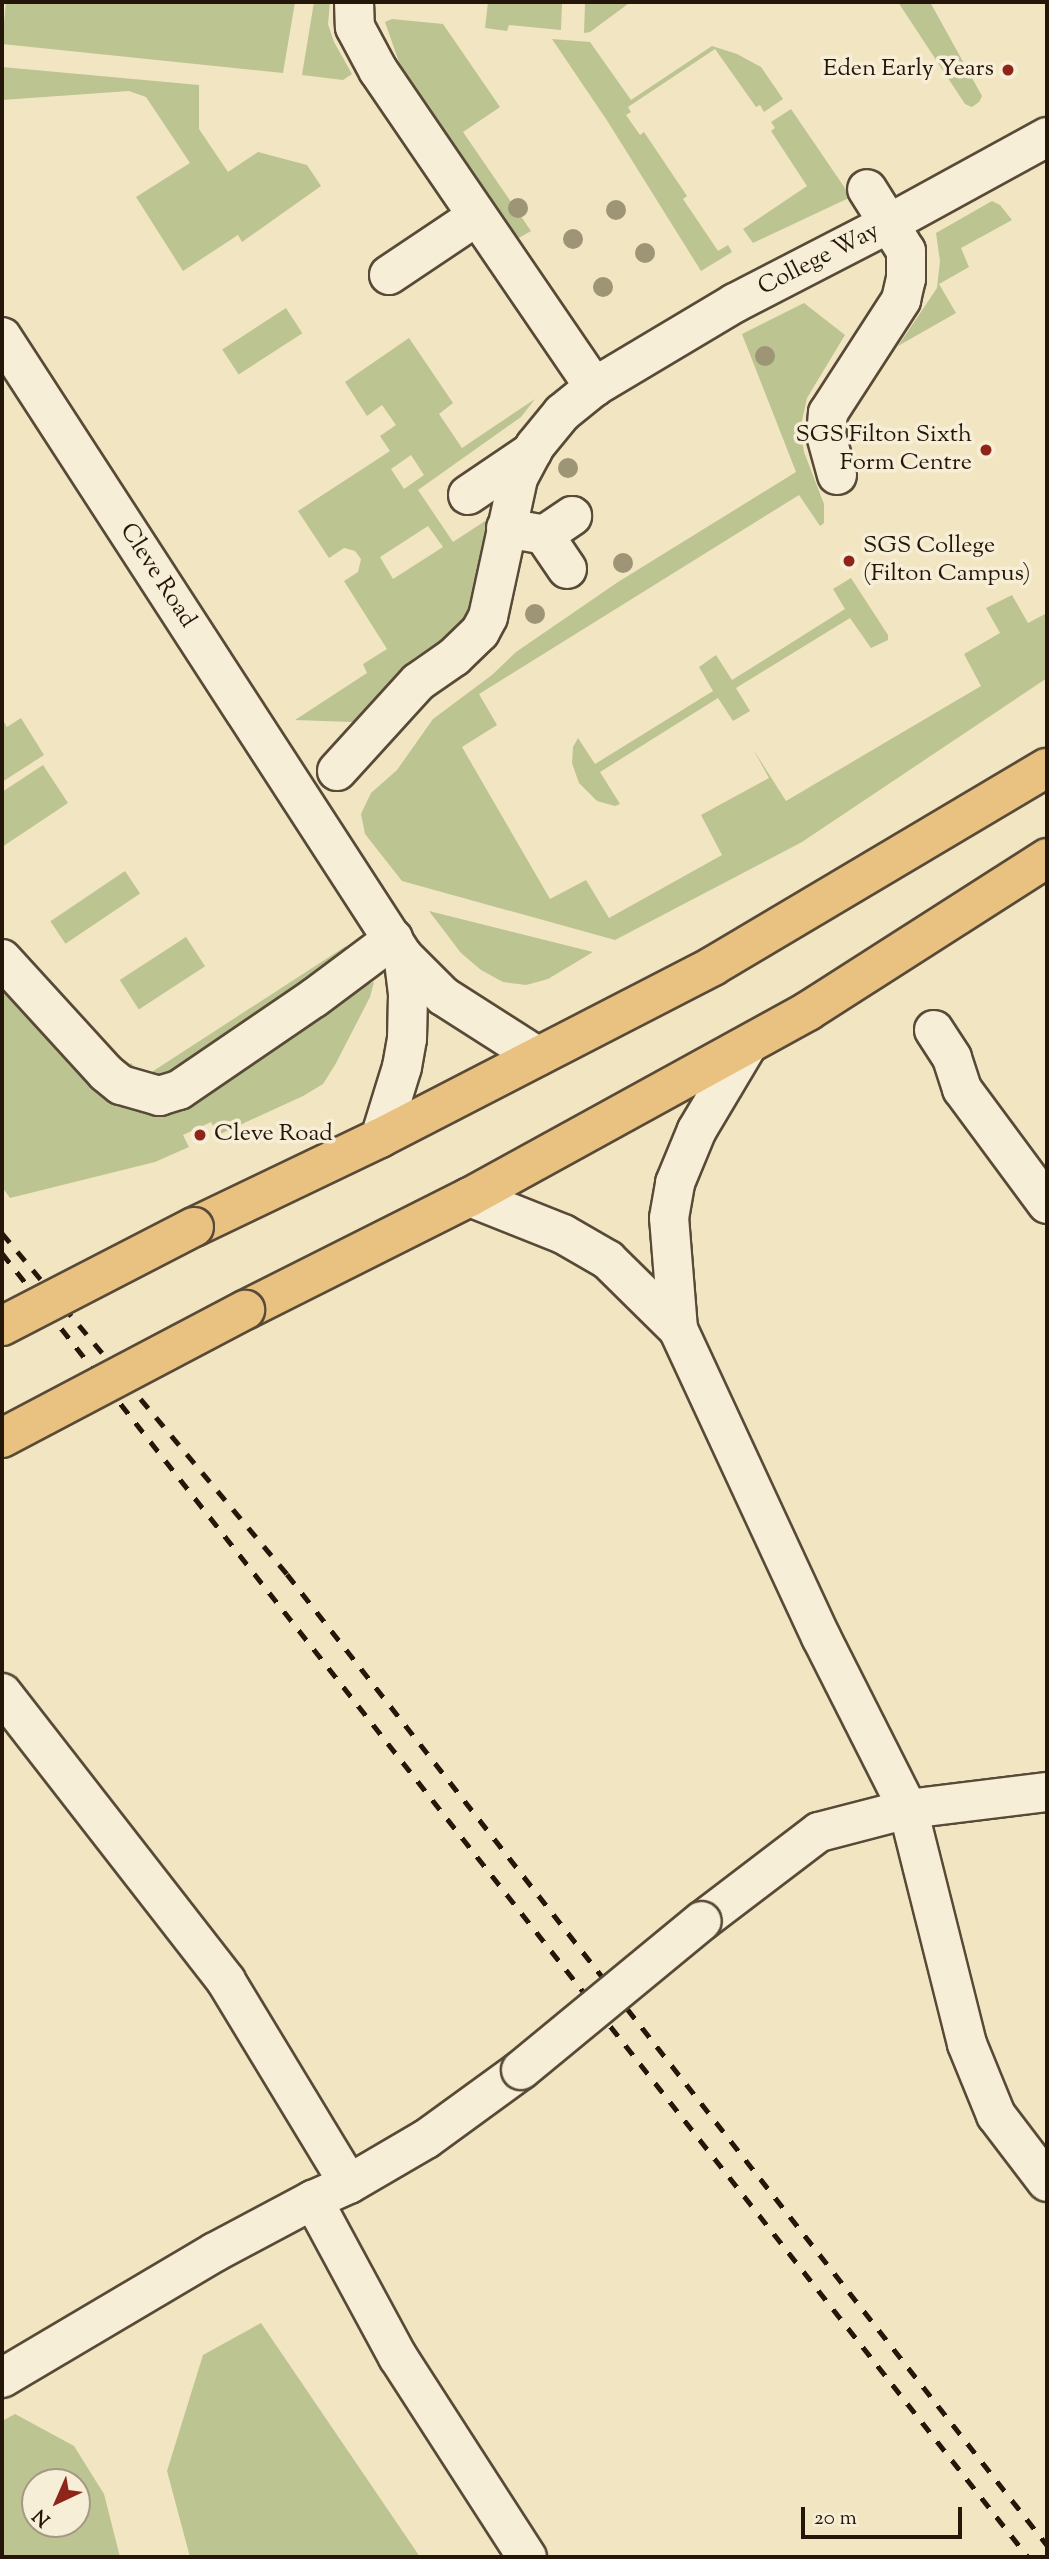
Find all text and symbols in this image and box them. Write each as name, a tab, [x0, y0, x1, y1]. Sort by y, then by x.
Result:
place label: Eden Early Years	[823, 56, 994, 84]
marker: Eden Early Years	[1000, 62, 1016, 78]
street label: College Way	[754, 217, 884, 303]
place label: SGS Filton Sixth Form Centre	[795, 422, 972, 478]
marker: SGS Filton Sixth Form Centre	[978, 442, 994, 458]
street label: Cleve Road	[113, 518, 201, 634]
place label: SGS College (Filton Campus)	[863, 533, 1031, 589]
marker: SGS College (Filton Campus)	[841, 553, 857, 569]
place label: Cleve Road	[214, 1121, 333, 1149]
marker: Cleve Road	[192, 1127, 208, 1143]
north arrow	[21, 2468, 91, 2538]
scale bar	[804, 2492, 965, 2536]
text: N	[28, 2502, 57, 2532]
text: 20 m	[814, 2504, 857, 2534]

